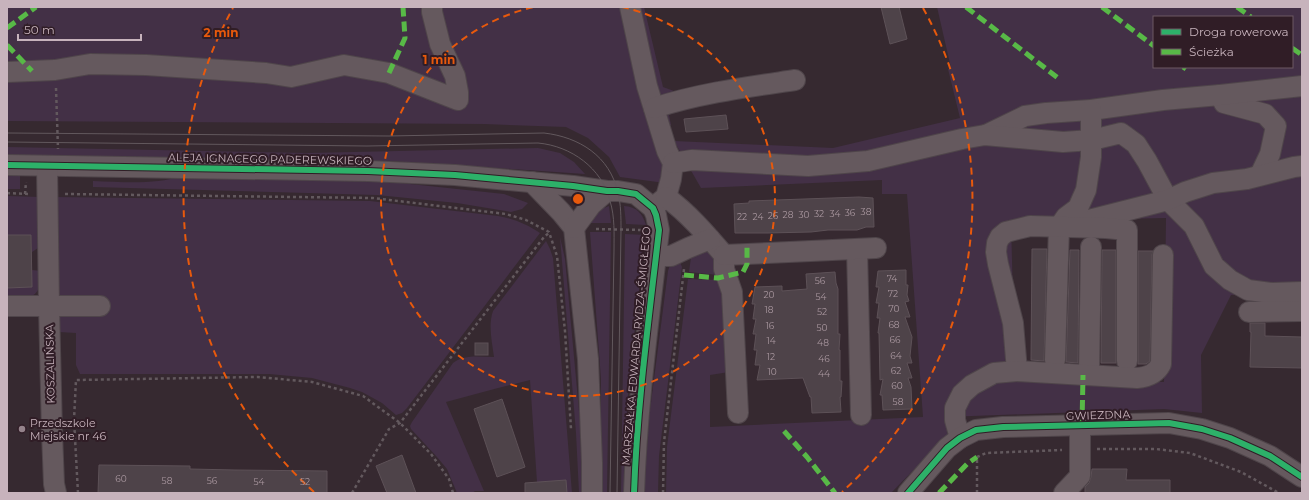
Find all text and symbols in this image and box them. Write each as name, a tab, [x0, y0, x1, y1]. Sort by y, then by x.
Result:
scale bar	[18, 16, 141, 42]
legend	[1153, 16, 1293, 68]
text: 50 m	[24, 22, 55, 37]
text: Droga rowerowa	[1189, 24, 1289, 39]
text: 2 min	[204, 25, 238, 40]
text: Ścieżka	[1189, 44, 1234, 59]
text: 1 min	[423, 52, 455, 67]
street label: ALEJA IGNACEGO PADEREWSKIEGO	[168, 150, 372, 168]
centre of rings	[571, 192, 585, 206]
house number: 38	[861, 206, 872, 217]
house number: 36	[845, 207, 856, 218]
house number: 32	[814, 208, 824, 219]
house number: 34	[829, 208, 841, 219]
house number: 28	[783, 209, 794, 220]
house number: 30	[798, 209, 810, 220]
house number: 26	[768, 210, 779, 221]
house number: 22	[737, 211, 747, 222]
house number: 24	[753, 211, 763, 222]
street label: MARSZAŁKA EDWARDA RYDZA-ŚMIGŁEGO	[619, 226, 653, 466]
house number: 74	[887, 273, 897, 284]
house number: 56	[815, 275, 826, 286]
house number: 72	[888, 288, 898, 299]
house number: 20	[763, 289, 775, 300]
house number: 54	[815, 291, 827, 302]
house number: 70	[888, 303, 900, 314]
house number: 18	[765, 304, 774, 315]
house number: 52	[817, 306, 827, 317]
house number: 68	[888, 319, 900, 330]
house number: 16	[766, 320, 775, 331]
house number: 50	[816, 322, 828, 333]
street label: KOSZALIŃSKA	[42, 324, 58, 404]
house number: 66	[890, 334, 901, 345]
house number: 14	[766, 335, 776, 346]
house number: 48	[817, 337, 829, 348]
house number: 64	[890, 350, 902, 361]
house number: 12	[767, 351, 775, 362]
house number: 46	[818, 353, 830, 364]
house number: 62	[891, 365, 901, 376]
house number: 10	[767, 366, 777, 377]
house number: 44	[818, 368, 830, 379]
house number: 60	[891, 380, 903, 391]
house number: 58	[893, 396, 904, 407]
street label: GWIEZDNA	[1066, 407, 1130, 423]
place label: Przedszkole Miejskie nr 46	[30, 416, 106, 443]
marker: Przedszkole Miejskie nr 46	[17, 424, 27, 434]
house number: 60	[115, 473, 127, 484]
house number: 58	[162, 475, 173, 486]
house number: 56	[207, 475, 218, 486]
house number: 54	[253, 476, 265, 487]
house number: 52	[300, 476, 310, 487]

